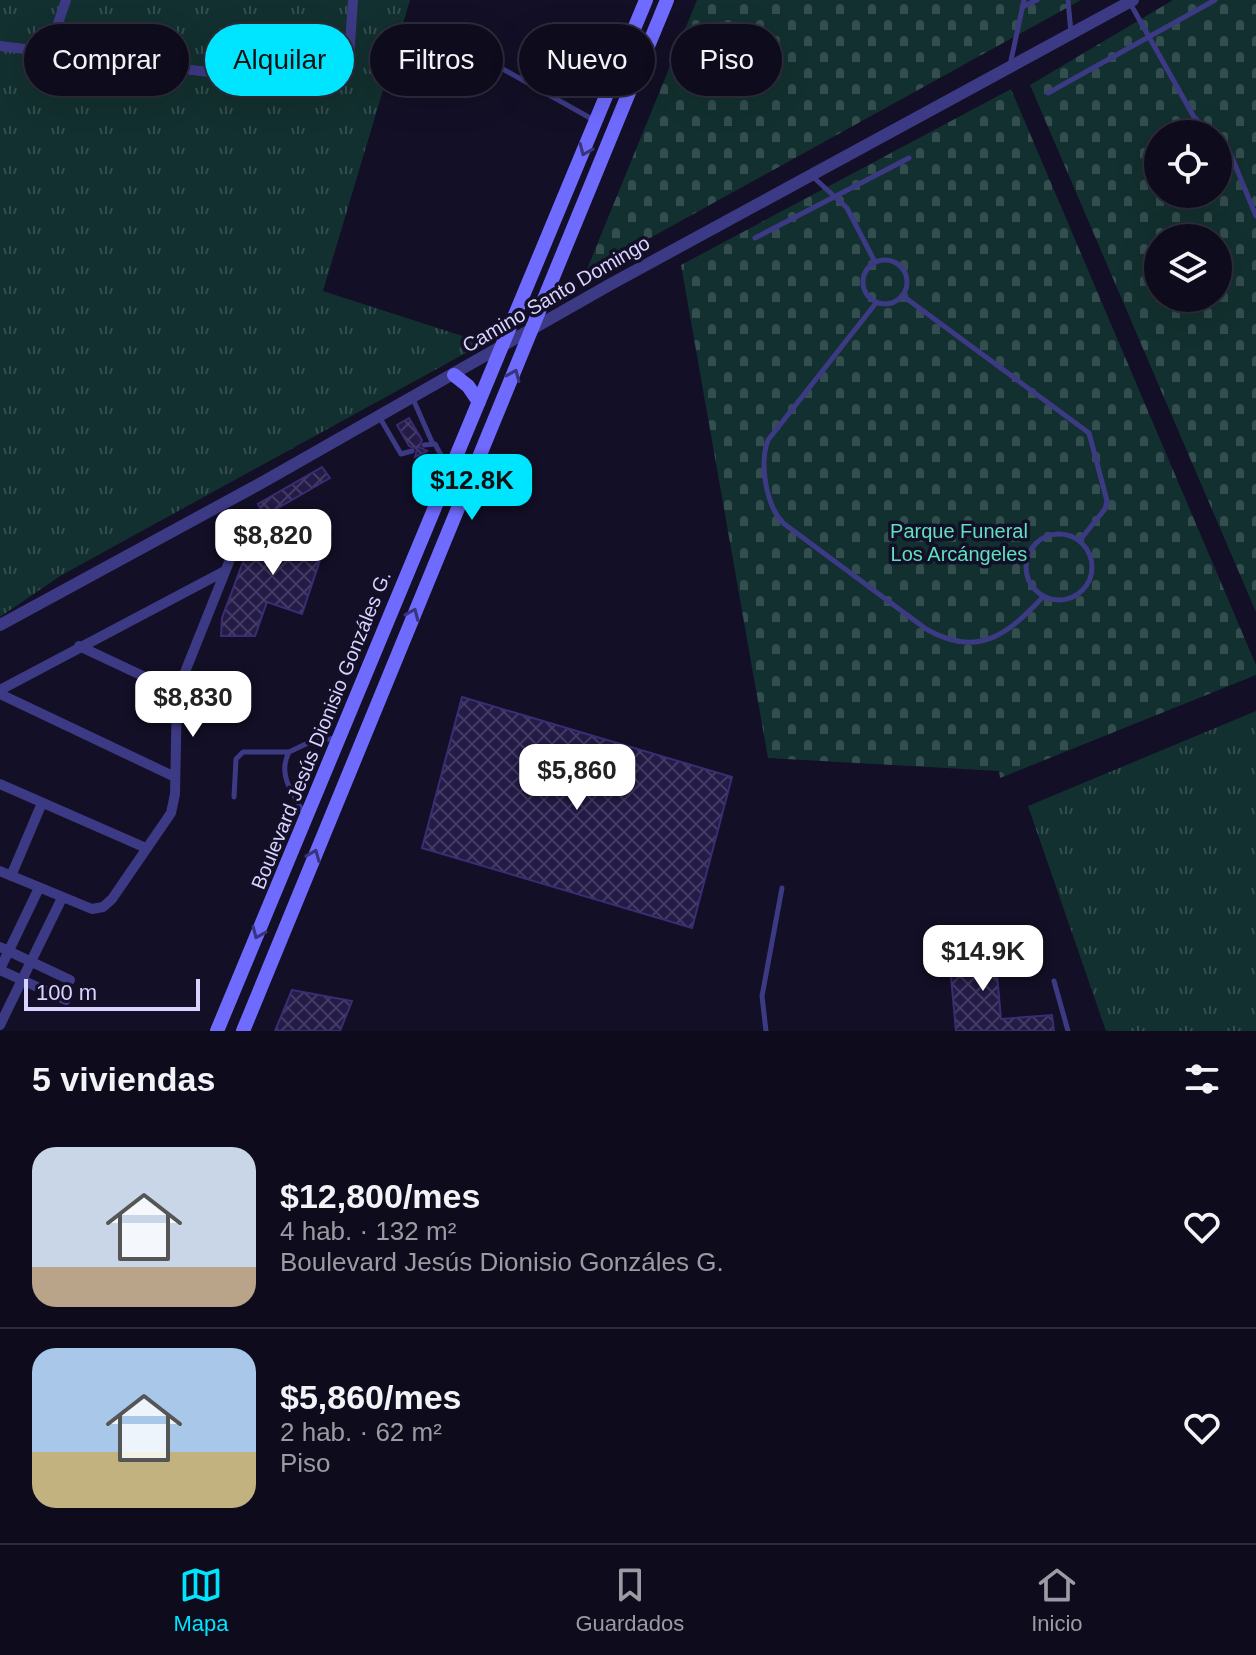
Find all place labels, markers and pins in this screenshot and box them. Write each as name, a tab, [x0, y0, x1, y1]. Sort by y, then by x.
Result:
pin: $12.8K	[407, 454, 537, 522]
pin: $8,820	[208, 509, 338, 577]
pin: $8,830	[128, 671, 258, 739]
pin: $5,860	[512, 744, 642, 812]
pin: $14.9K	[918, 925, 1048, 993]

